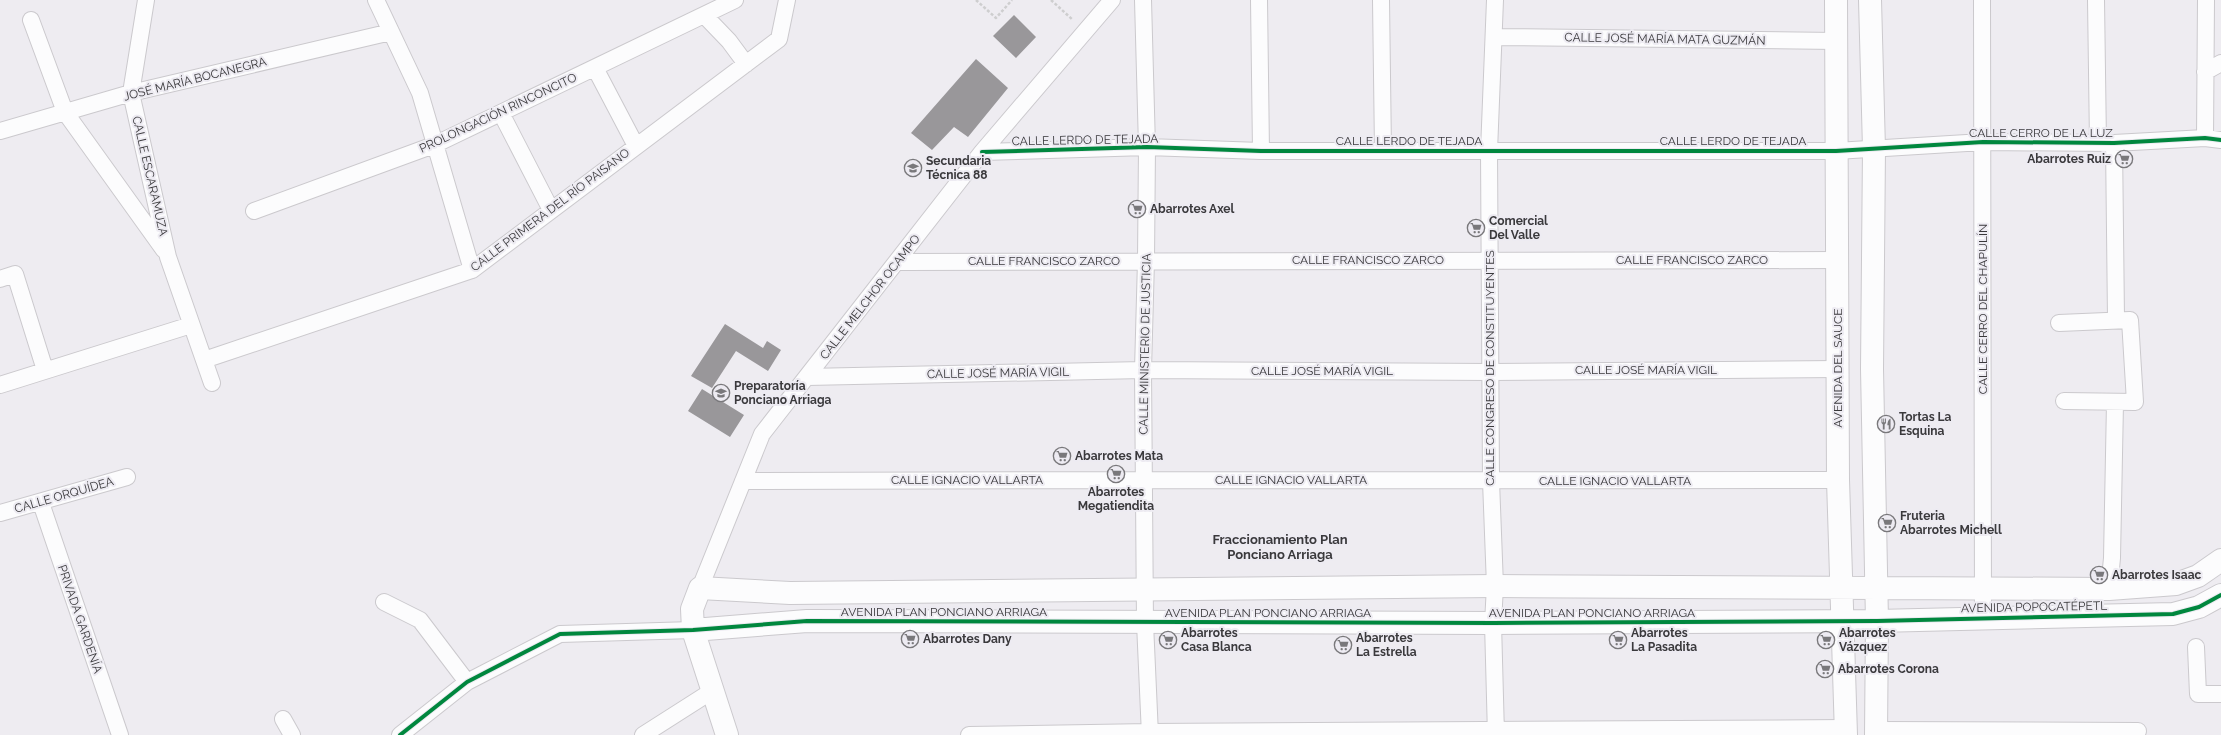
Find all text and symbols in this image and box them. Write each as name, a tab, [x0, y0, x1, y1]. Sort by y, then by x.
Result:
street label: CALLE JOSÉ MARÍA MATA GUZMÁN	[1564, 30, 1766, 48]
street label: JOSÉ MARÍA BOCANEGRA	[122, 54, 268, 104]
street label: PROLONGACIÓN RINCONCITO	[417, 70, 579, 156]
street label: CALLE ESCARAMUZA	[129, 115, 171, 237]
street label: CALLE CERRO DE LA LUZ	[1969, 126, 2113, 140]
street label: CALLE LERDO DE TEJADA	[1012, 132, 1158, 148]
street label: CALLE LERDO DE TEJADA	[1336, 134, 1482, 148]
street label: CALLE LERDO DE TEJADA	[1660, 134, 1806, 148]
street label: CALLE PRIMERA DEL RÍO PAISANO	[468, 146, 632, 274]
supermarket icon: Abarrotes Ruiz	[2114, 149, 2134, 169]
place label: Abarrotes Ruiz	[2027, 152, 2111, 166]
place label: Secundaria Técnica 88	[926, 154, 991, 182]
school or university icon: Secundaria Técnica 88	[903, 158, 923, 178]
supermarket icon: Abarrotes Axel	[1127, 199, 1147, 219]
place label: Abarrotes Axel	[1150, 202, 1234, 216]
place label: Comercial Del Valle	[1489, 214, 1548, 242]
supermarket icon: Comercial Del Valle	[1466, 218, 1486, 238]
street label: CALLE CERRO DEL CHAPULÍN	[1976, 224, 1990, 394]
street label: CALLE MELCHOR OCAMPO	[817, 232, 923, 362]
street label: CALLE CONGRESO DE CONSTITUYENTES	[1483, 250, 1497, 486]
street label: CALLE MINISTERIO DE JUSTICIA	[1136, 253, 1154, 435]
street label: CALLE FRANCISCO ZARCO	[1292, 253, 1444, 267]
street label: CALLE FRANCISCO ZARCO	[1616, 253, 1768, 267]
street label: CALLE FRANCISCO ZARCO	[968, 254, 1120, 268]
street label: AVENIDA DEL SAUCE	[1831, 308, 1845, 428]
street label: CALLE JOSÉ MARÍA VIGIL	[1575, 363, 1717, 377]
street label: CALLE JOSÉ MARÍA VIGIL	[1251, 364, 1393, 378]
street label: CALLE JOSÉ MARÍA VIGIL	[927, 365, 1069, 381]
place label: Preparatoría Ponciano Arriaga	[734, 379, 832, 407]
school or university icon: Preparatoría Ponciano Arriaga	[711, 383, 731, 403]
place label: Tortas La Esquina	[1899, 410, 1951, 438]
restaurant icon: Tortas La Esquina	[1876, 414, 1896, 434]
supermarket icon: Abarrotes Mata	[1052, 446, 1072, 466]
place label: Abarrotes Mata	[1075, 449, 1163, 463]
supermarket icon: Abarrotes Megatiendita	[1106, 464, 1126, 484]
street label: CALLE IGNACIO VALLARTA	[891, 473, 1043, 487]
street label: CALLE IGNACIO VALLARTA	[1215, 473, 1367, 487]
street label: CALLE ORQUÍDEA	[13, 474, 115, 516]
street label: CALLE IGNACIO VALLARTA	[1539, 474, 1691, 488]
place label: Abarrotes Megatiendita	[1078, 485, 1154, 513]
place label: Fruteria Abarrotes Michell	[1900, 509, 2002, 537]
supermarket icon: Fruteria Abarrotes Michell	[1877, 513, 1897, 533]
district label: Fraccionamiento Plan Ponciano Arriaga	[1212, 532, 1348, 562]
street label: PRIVADA GARDENÍA	[55, 563, 105, 675]
supermarket icon: Abarrotes Isaac	[2089, 565, 2109, 585]
place label: Abarrotes Isaac	[2112, 568, 2202, 582]
street label: AVENIDA POPOCATÉPETL	[1961, 599, 2107, 615]
street label: AVENIDA PLAN PONCIANO ARRIAGA	[841, 605, 1047, 619]
street label: AVENIDA PLAN PONCIANO ARRIAGA	[1165, 606, 1371, 620]
street label: AVENIDA PLAN PONCIANO ARRIAGA	[1489, 606, 1695, 620]
place label: Abarrotes Casa Blanca	[1181, 626, 1252, 654]
place label: Abarrotes La Pasadita	[1631, 626, 1697, 654]
place label: Abarrotes Vázquez	[1839, 626, 1896, 654]
supermarket icon: Abarrotes Dany	[900, 629, 920, 649]
supermarket icon: Abarrotes Casa Blanca	[1158, 630, 1178, 650]
supermarket icon: Abarrotes La Pasadita	[1608, 630, 1628, 650]
supermarket icon: Abarrotes Vázquez	[1816, 630, 1836, 650]
place label: Abarrotes La Estrella	[1356, 631, 1417, 659]
place label: Abarrotes Dany	[923, 632, 1012, 646]
supermarket icon: Abarrotes La Estrella	[1333, 635, 1353, 655]
supermarket icon: Abarrotes Corona	[1815, 659, 1835, 679]
place label: Abarrotes Corona	[1838, 662, 1939, 676]

